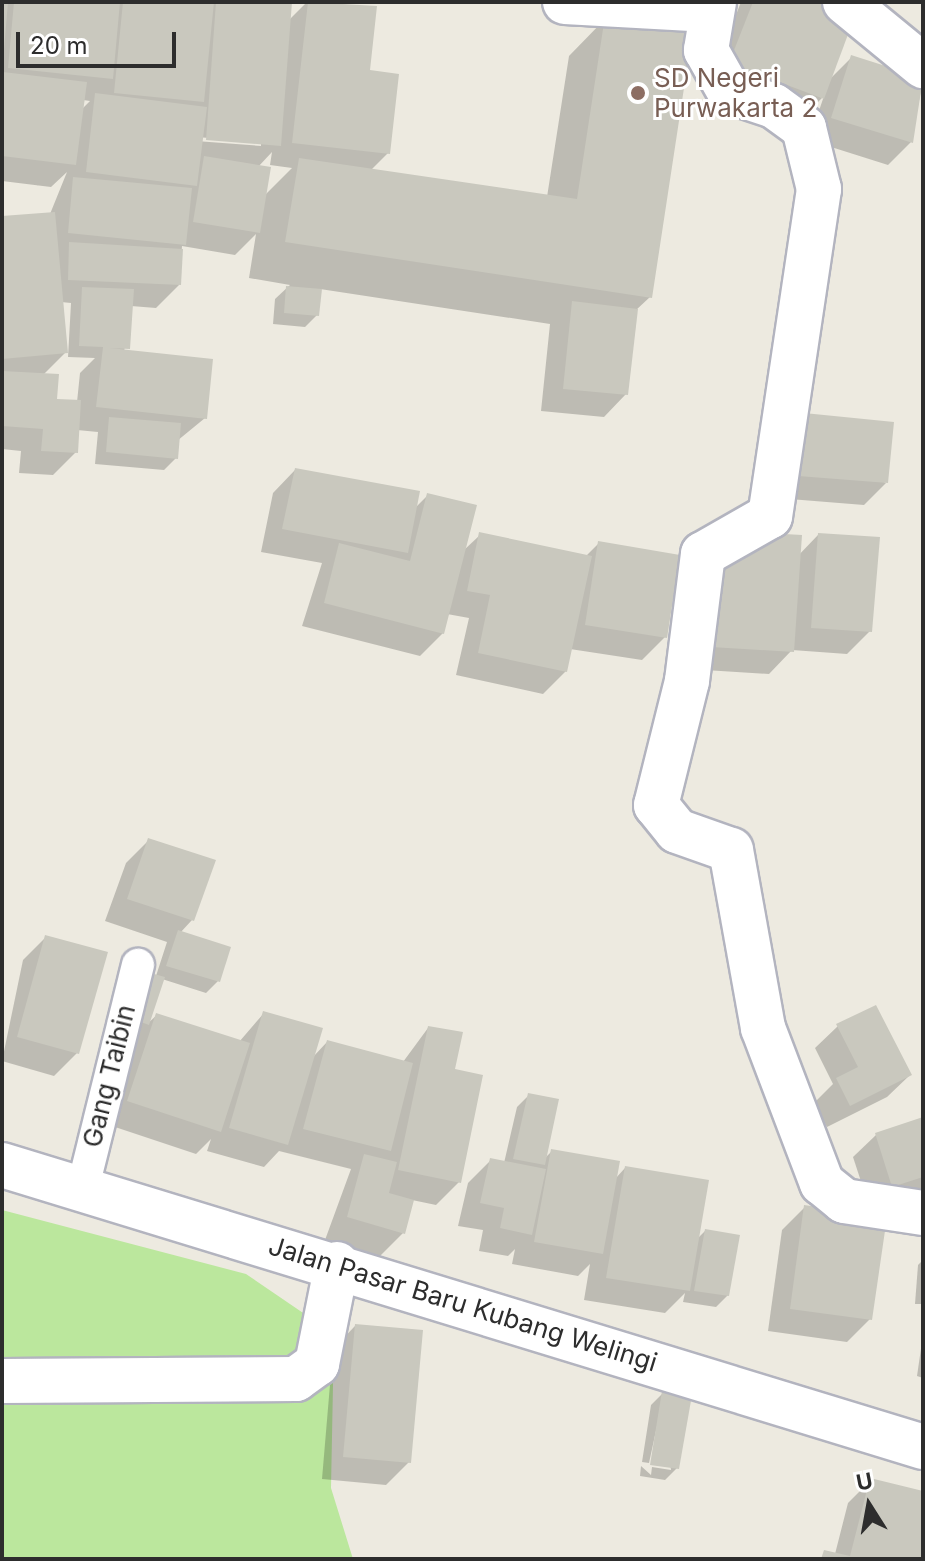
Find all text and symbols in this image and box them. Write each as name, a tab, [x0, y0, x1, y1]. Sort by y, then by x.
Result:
scale bar	[20, 16, 180, 66]
text: 20 m	[30, 31, 88, 60]
place label: SD Negeri Purwakarta 2	[654, 62, 817, 124]
marker: SD Negeri Purwakarta 2	[629, 84, 647, 102]
street label: Gang Taibin	[76, 1001, 142, 1151]
street label: Jalan Pasar Baru Kubang Welingi	[265, 1230, 661, 1378]
north arrow	[829, 1465, 909, 1545]
text: U	[854, 1467, 875, 1496]

